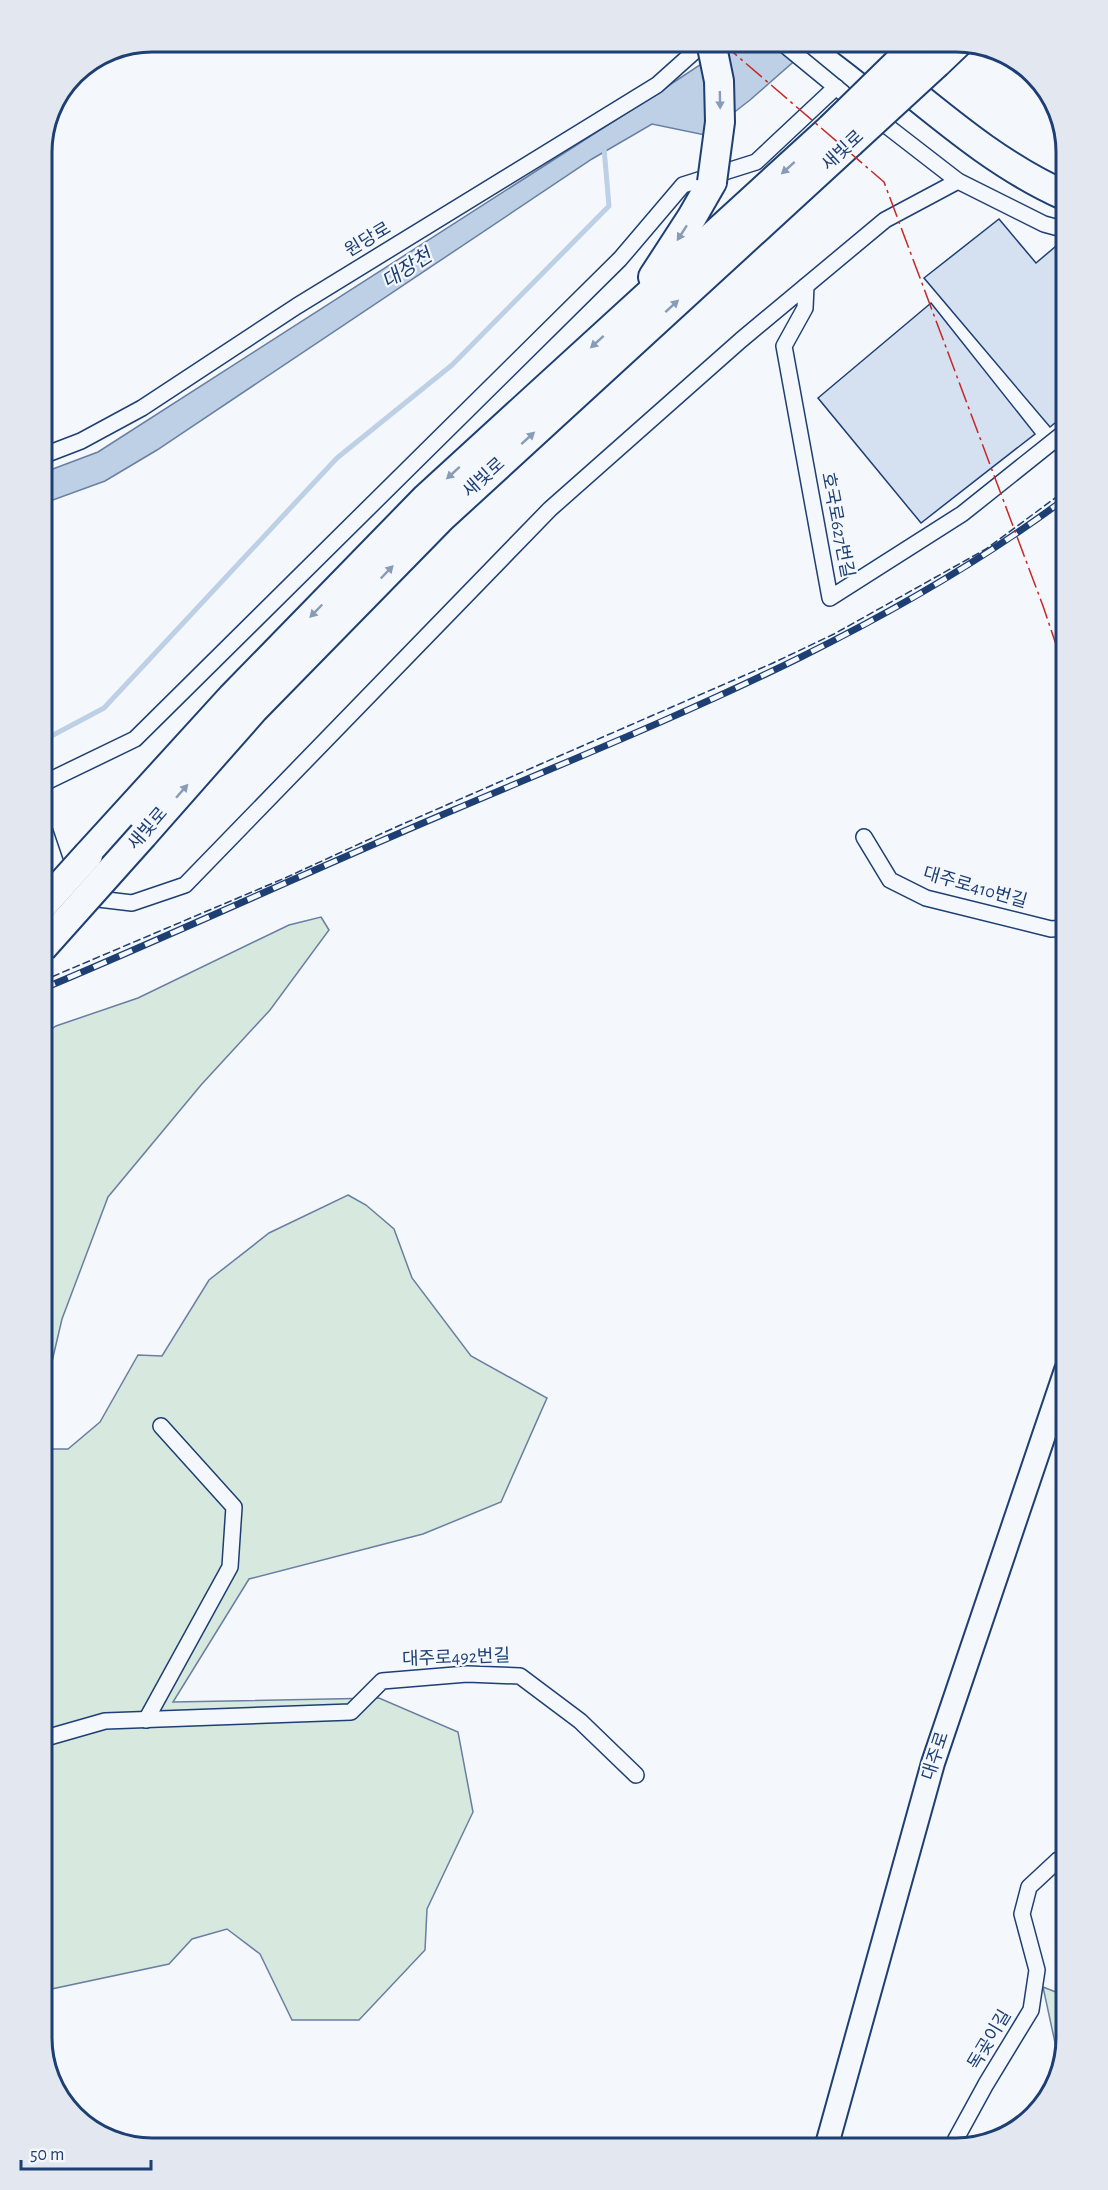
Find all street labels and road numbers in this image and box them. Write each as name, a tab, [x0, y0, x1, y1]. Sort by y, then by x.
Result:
street label: 새빛로	[818, 127, 867, 175]
street label: 원당로	[341, 218, 394, 261]
street label: 새빛로	[459, 454, 508, 501]
street label: 호국로627번길	[818, 471, 857, 579]
street label: 새빛로	[124, 804, 171, 854]
street label: 대주로410번길	[921, 864, 1029, 911]
street label: 대주로492번길	[402, 1646, 510, 1669]
street label: 대주로	[919, 1729, 952, 1782]
street label: 독곶이길	[964, 2006, 1015, 2073]

